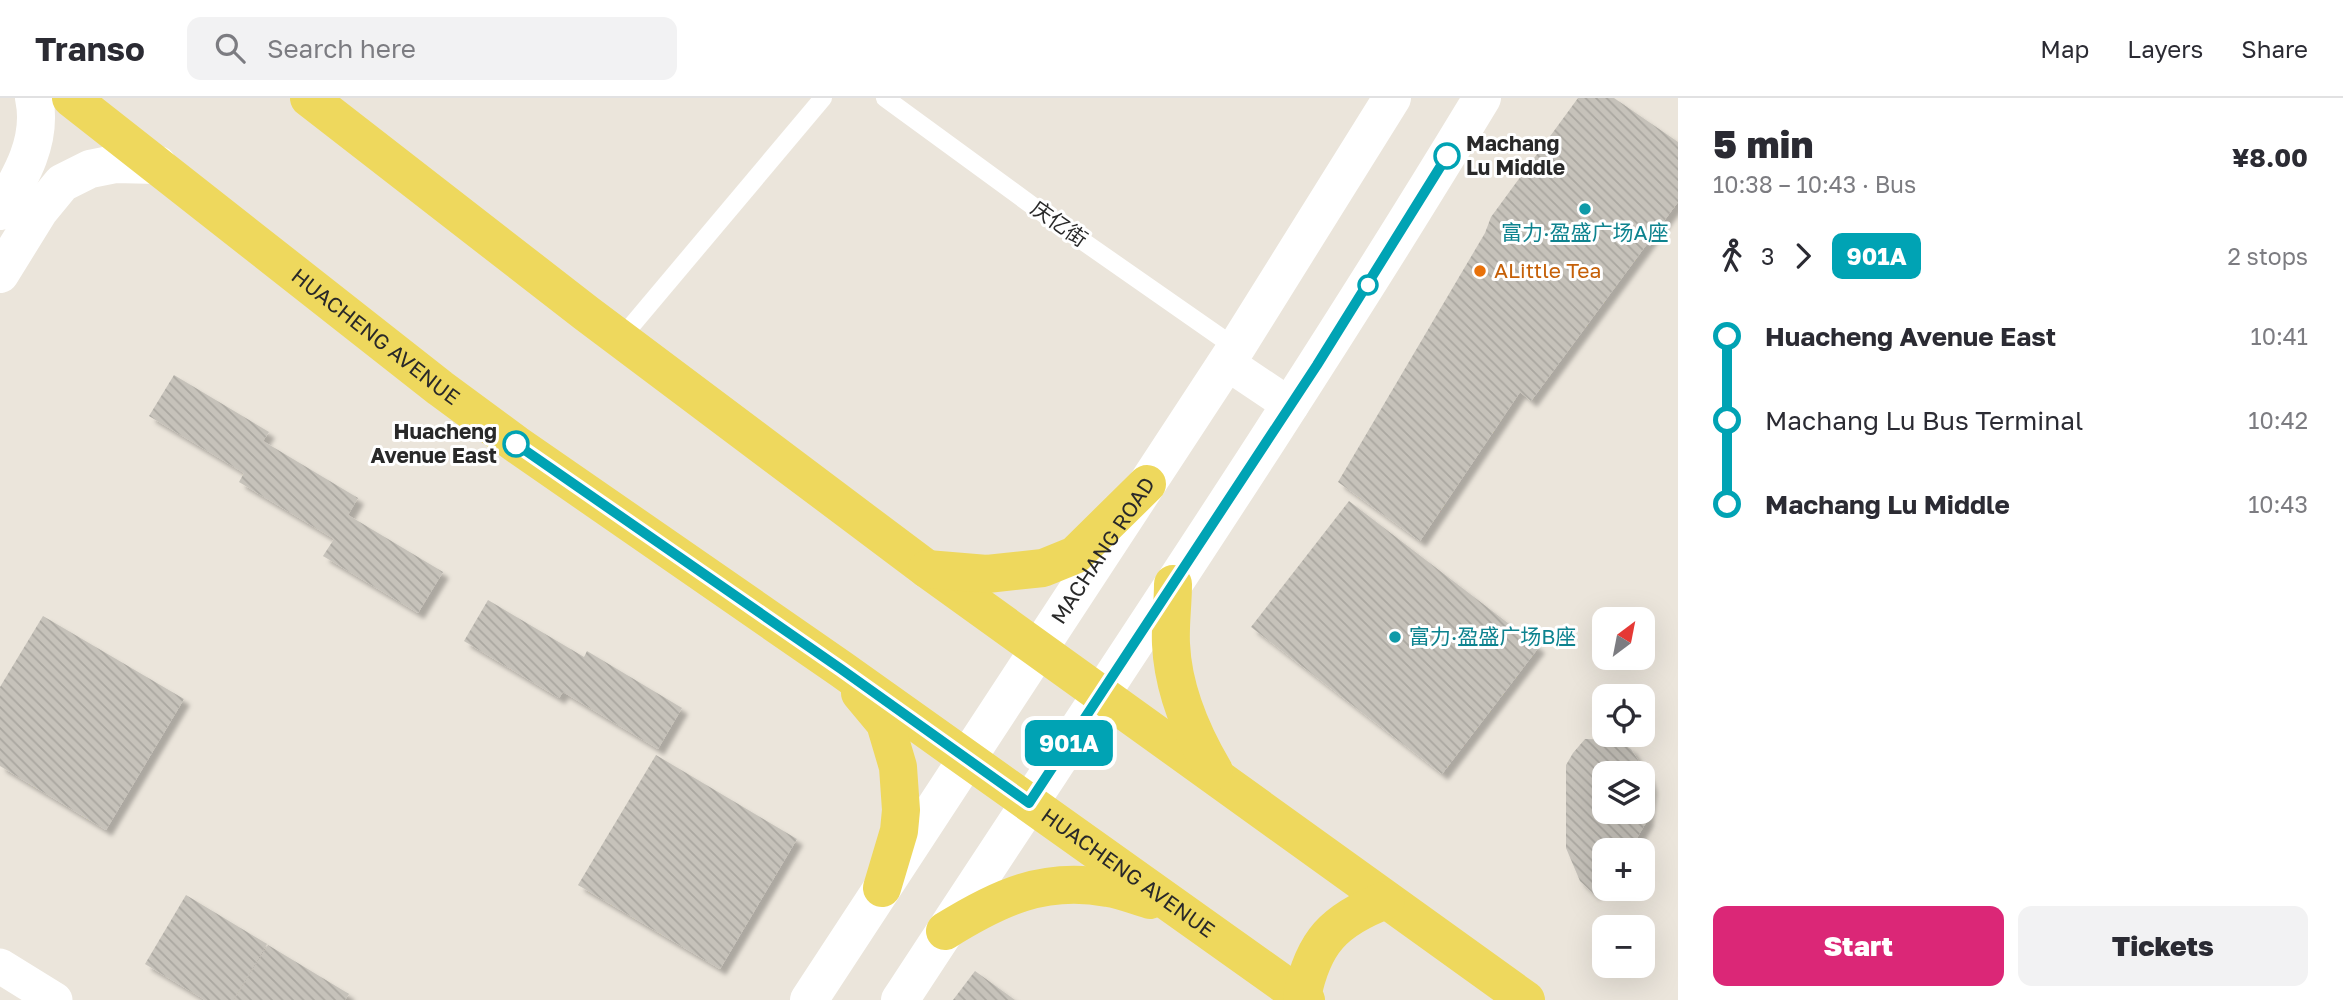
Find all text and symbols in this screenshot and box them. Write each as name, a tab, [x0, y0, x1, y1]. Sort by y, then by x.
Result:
search box	[187, 17, 677, 80]
text: Transo	[35, 29, 145, 68]
icon: search	[211, 29, 249, 67]
text: Search here	[267, 33, 416, 64]
text: Map	[2040, 34, 2089, 63]
text: Layers	[2127, 34, 2203, 63]
text: Share	[2241, 34, 2308, 63]
text: 5 min	[1713, 121, 1813, 166]
place label: Machang Lu Middle	[1466, 130, 1565, 180]
text: ¥8.00	[2232, 142, 2308, 173]
marker: Machang Lu Middle	[1434, 143, 1460, 169]
text: 10:38 – 10:43 · Bus	[1713, 170, 1916, 198]
street label: 庆亿街	[1026, 194, 1093, 252]
marker: 富力·盈盛广场A座	[1577, 201, 1593, 217]
place label: 富力·盈盛广场A座	[1501, 219, 1669, 245]
icon: walk	[1713, 237, 1751, 275]
icon: forward	[1784, 237, 1822, 275]
text: 901A	[1846, 241, 1907, 270]
text: 3	[1761, 242, 1774, 270]
text: 2 stops	[2227, 242, 2308, 270]
place label: ALittle Tea	[1494, 257, 1601, 283]
street label: HUACHENG AVENUE	[287, 262, 465, 410]
marker: ALittle Tea	[1472, 263, 1488, 279]
unlabelled marker	[1358, 275, 1378, 295]
text: Huacheng Avenue East	[1765, 321, 2056, 352]
text: 10:41	[2251, 322, 2308, 350]
text: Machang Lu Bus Terminal	[1765, 405, 2083, 436]
text: 10:42	[2248, 406, 2308, 434]
place label: Huacheng Avenue East	[370, 418, 497, 468]
marker: Huacheng Avenue East	[503, 431, 529, 457]
street label: MACHANG ROAD	[1045, 472, 1160, 629]
text: Machang Lu Middle	[1765, 489, 2010, 520]
text: 10:43	[2248, 490, 2308, 518]
north arrow	[1592, 607, 1656, 670]
map controls	[1592, 607, 1655, 978]
place label: 富力·盈盛广场B座	[1409, 623, 1576, 649]
marker: 富力·盈盛广场B座	[1387, 629, 1403, 645]
button: locate	[1592, 684, 1655, 747]
line badge: 901A	[1020, 720, 1118, 766]
text: 901A	[1039, 728, 1099, 757]
button: layers	[1592, 761, 1655, 824]
street label: HUACHENG AVENUE	[1037, 802, 1220, 943]
button: +	[1592, 838, 1655, 901]
button: Start	[1713, 906, 2004, 986]
button: Tickets	[2018, 906, 2308, 986]
button: −	[1592, 915, 1655, 978]

